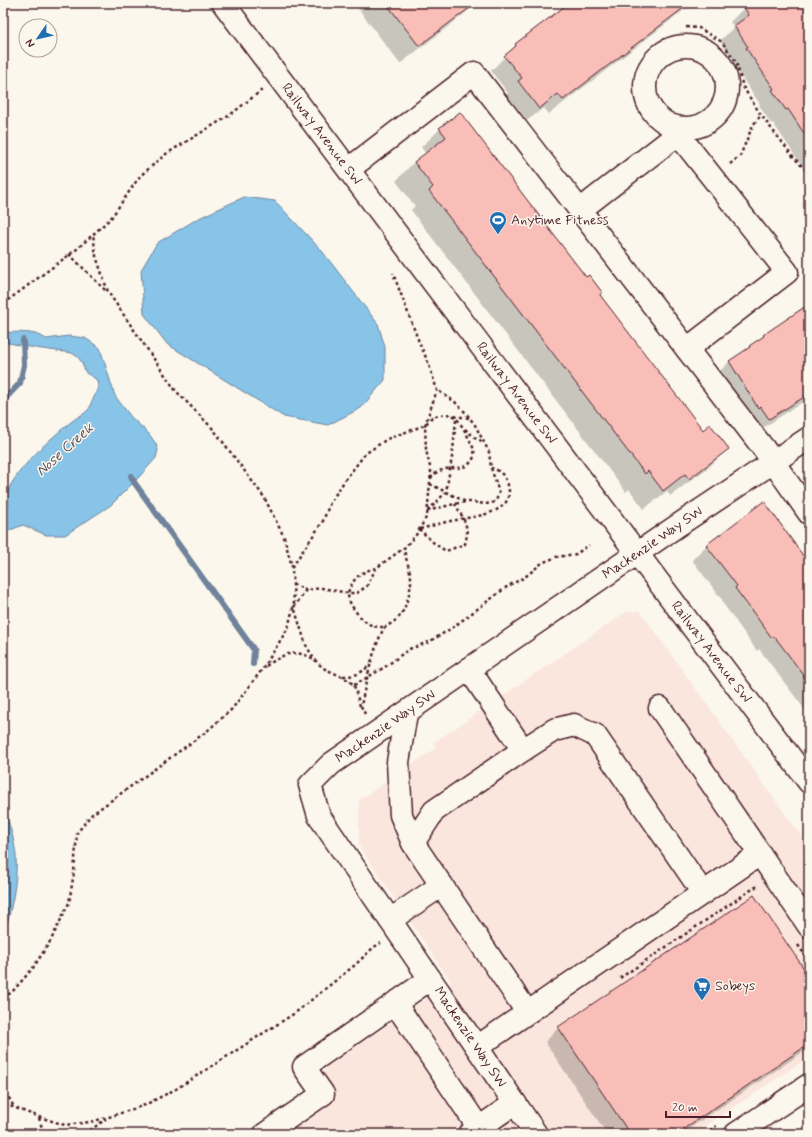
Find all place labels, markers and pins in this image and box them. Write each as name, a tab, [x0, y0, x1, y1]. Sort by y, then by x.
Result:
sports icon: Anytime Fitness	[488, 210, 508, 235]
place label: Anytime Fitness	[511, 211, 609, 229]
supermarket icon: Sobeys	[692, 976, 712, 1001]
place label: Sobeys	[715, 977, 755, 995]

